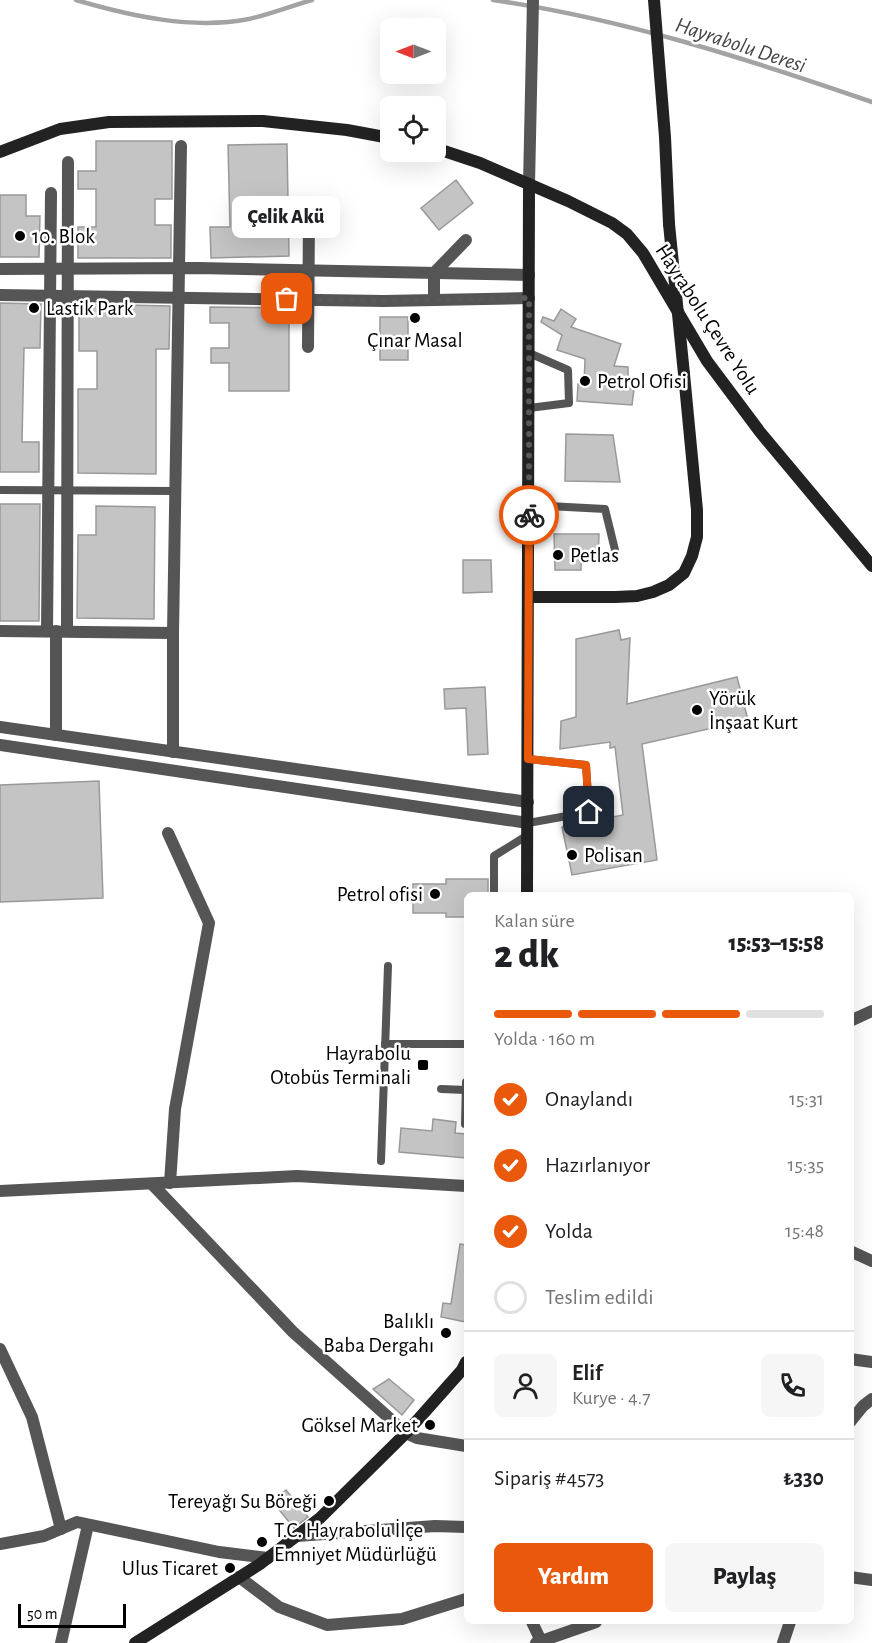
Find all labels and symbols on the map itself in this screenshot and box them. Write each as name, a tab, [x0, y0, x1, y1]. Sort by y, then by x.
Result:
water label: Hayrabolu Deresi	[673, 13, 809, 76]
north arrow	[380, 18, 446, 84]
callout: Çelik Akü	[233, 197, 341, 239]
place label: 10. Blok	[32, 226, 95, 247]
marker: 10. Blok	[13, 229, 27, 243]
street label: Hayrabolu Çevre Yolu	[651, 241, 764, 398]
pin	[261, 273, 312, 324]
place label: Lastik Park	[46, 298, 134, 319]
marker: Lastik Park	[27, 301, 41, 315]
marker: Çınar Masal	[408, 311, 422, 325]
place label: Çınar Masal	[367, 330, 463, 351]
place label: Petrol Ofisi	[597, 371, 687, 392]
marker: Petrol Ofisi	[578, 374, 592, 388]
courier	[499, 485, 559, 545]
place label: Petlas	[570, 545, 619, 566]
marker: Petlas	[551, 548, 565, 562]
place label: Yörük İnşaat Kurt	[709, 688, 798, 733]
marker: Yörük İnşaat Kurt	[690, 703, 704, 717]
pin	[563, 786, 614, 837]
place label: Polisan	[584, 845, 643, 866]
marker: Polisan	[565, 848, 579, 862]
place label: Petrol ofisi	[337, 884, 423, 905]
marker: Petrol ofisi	[428, 887, 442, 901]
place label: Hayrabolu Otobüs Terminali	[270, 1043, 411, 1088]
marker: Hayrabolu Otobüs Terminali	[416, 1058, 430, 1072]
place label: Balıklı Baba Dergahı	[323, 1311, 434, 1356]
marker: Balıklı Baba Dergahı	[439, 1326, 453, 1340]
place label: Göksel Market	[302, 1415, 418, 1436]
marker: Göksel Market	[423, 1418, 437, 1432]
place label: Tereyağı Su Böreği	[168, 1491, 317, 1512]
marker: Tereyağı Su Böreği	[322, 1494, 336, 1508]
place label: T.C. Hayrabolu İlçe Emniyet Müdürlüğü	[274, 1519, 437, 1565]
marker: T.C. Hayrabolu İlçe Emniyet Müdürlüğü	[255, 1535, 269, 1549]
place label: Ulus Ticaret	[122, 1558, 218, 1579]
marker: Ulus Ticaret	[223, 1561, 237, 1575]
scale bar	[18, 1601, 126, 1628]

